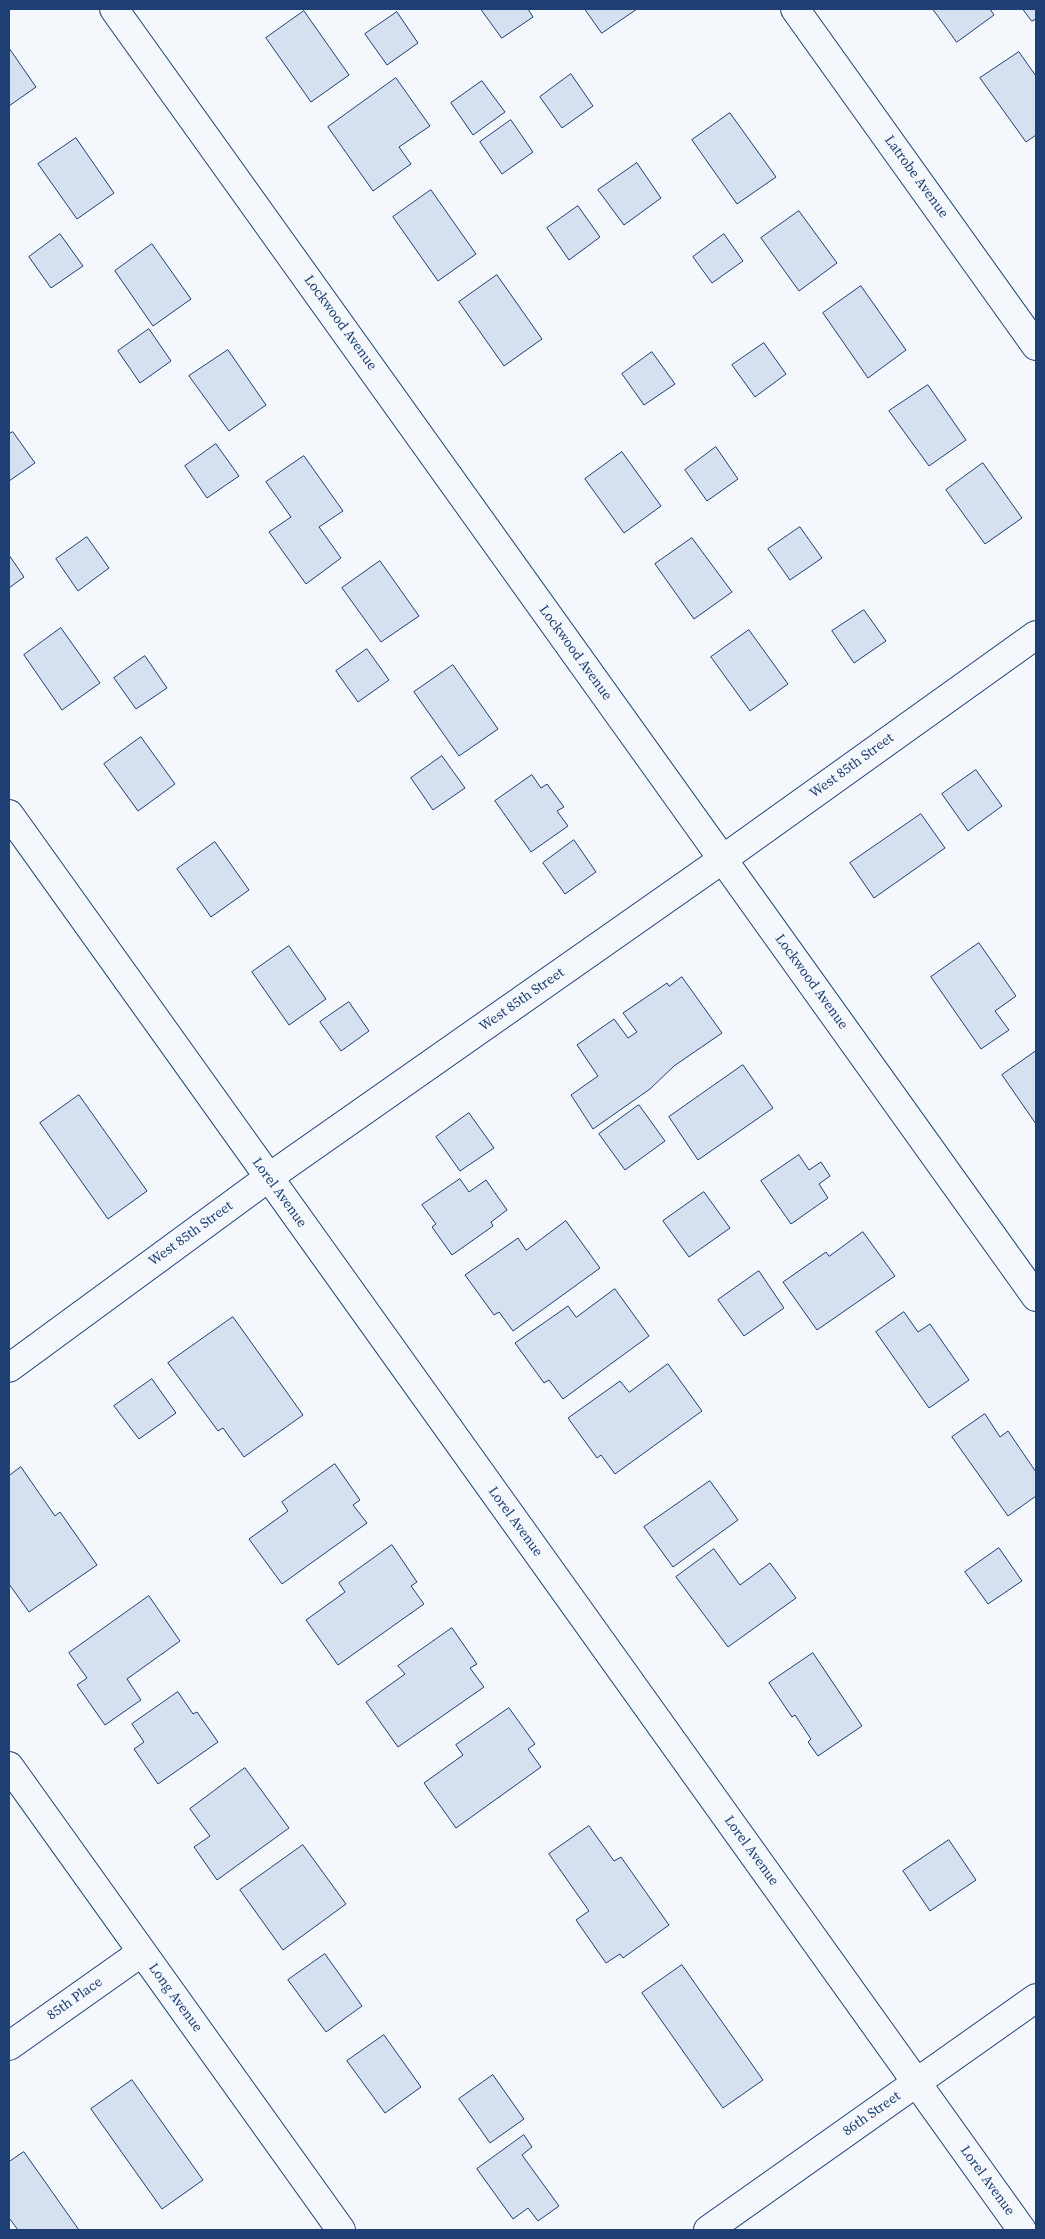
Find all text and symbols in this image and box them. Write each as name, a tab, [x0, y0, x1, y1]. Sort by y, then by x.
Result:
street label: Latrobe Avenue	[880, 133, 952, 221]
street label: Lockwood Avenue	[300, 272, 380, 374]
street label: Lockwood Avenue	[535, 602, 615, 704]
street label: West 85th Street	[807, 730, 897, 802]
street label: Lockwood Avenue	[771, 931, 851, 1033]
street label: West 85th Street	[476, 964, 568, 1036]
street label: Lorel Avenue	[248, 1155, 310, 1231]
street label: West 85th Street	[146, 1198, 236, 1270]
street label: Lorel Avenue	[484, 1484, 546, 1560]
street label: Lorel Avenue	[720, 1813, 782, 1889]
street label: Long Avenue	[144, 1960, 206, 2036]
street label: 85th Place	[44, 1974, 106, 2024]
street label: 86th Street	[840, 2088, 904, 2140]
street label: Lorel Avenue	[956, 2143, 1018, 2219]

